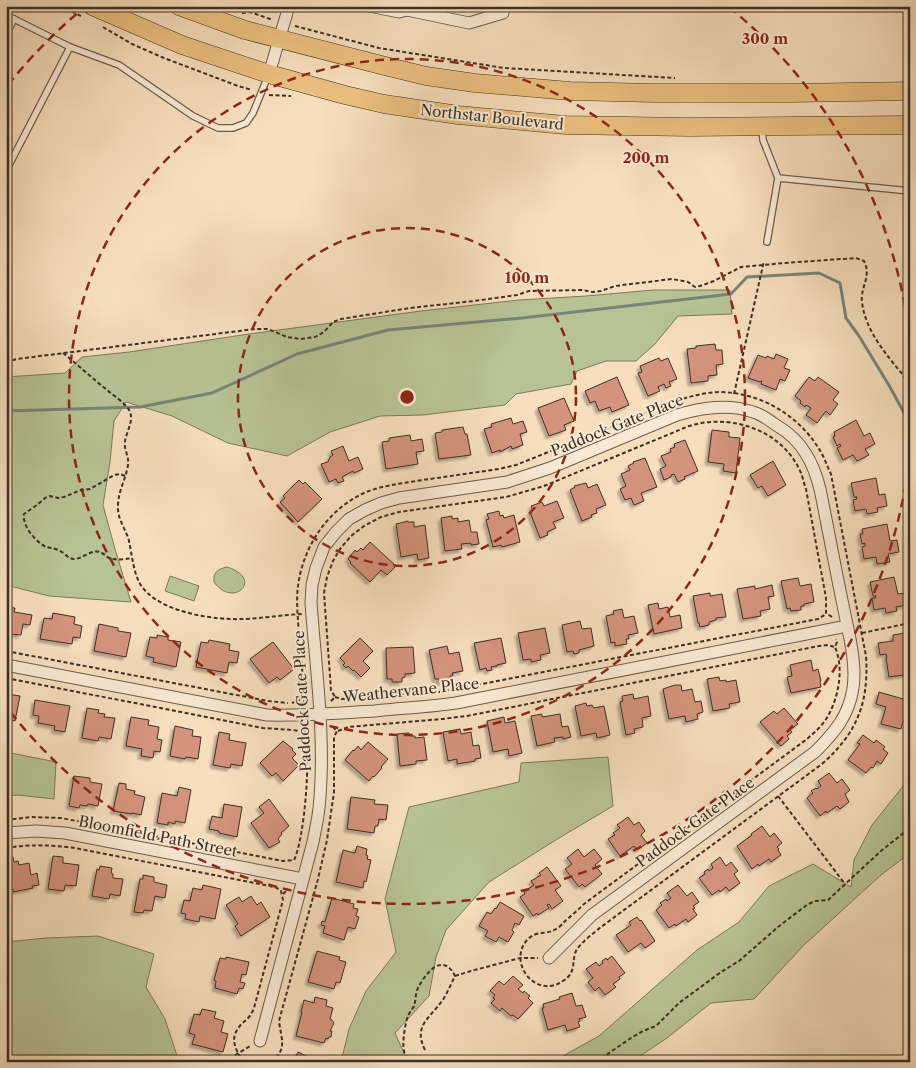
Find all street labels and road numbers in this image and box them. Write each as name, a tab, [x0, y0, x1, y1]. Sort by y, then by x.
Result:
street label: Northstar Boulevard	[419, 100, 565, 134]
street label: Paddock Gate Place	[548, 390, 686, 460]
street label: Paddock Gate Place	[289, 630, 315, 772]
street label: Weathervane Place	[341, 673, 480, 707]
street label: Paddock Gate Place	[632, 773, 758, 871]
street label: Bloomfield Path Street	[77, 811, 240, 861]

